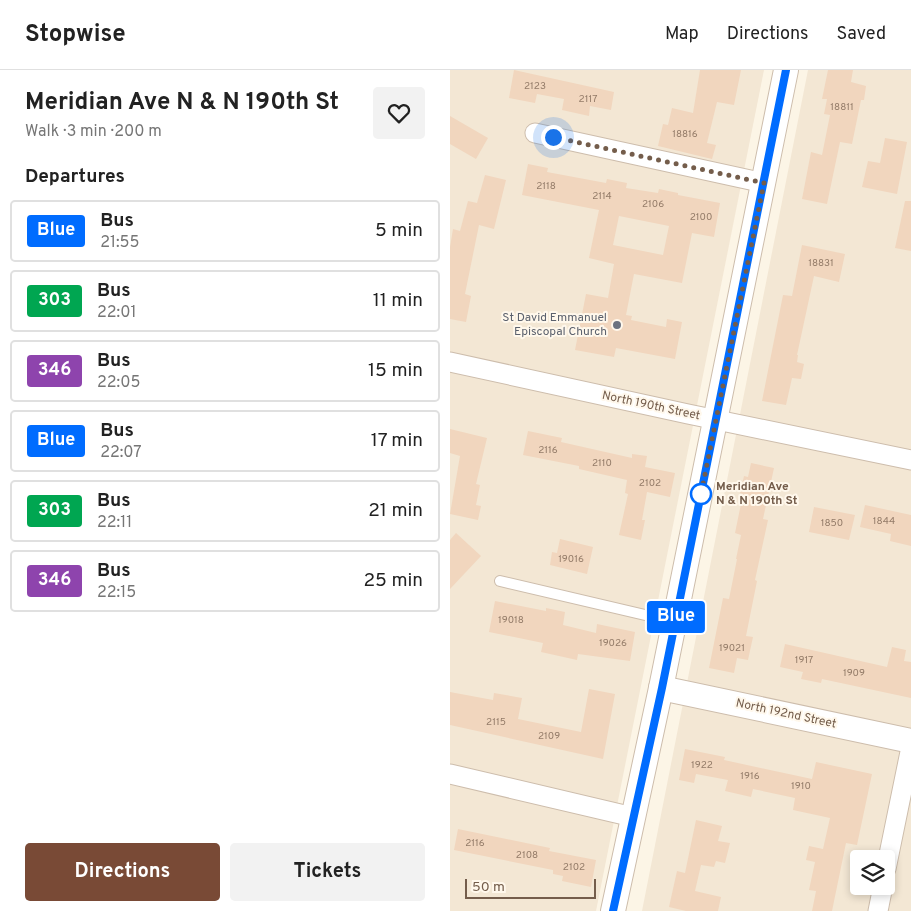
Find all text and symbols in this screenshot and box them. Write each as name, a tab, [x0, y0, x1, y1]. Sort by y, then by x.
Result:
text: Stopwise	[25, 20, 126, 50]
text: Map	[665, 23, 699, 46]
text: Directions	[727, 23, 809, 46]
text: Saved	[837, 23, 886, 46]
house number: 2123	[524, 80, 546, 93]
button: heart	[373, 87, 425, 139]
text: Meridian Ave N & N 190th St	[25, 88, 339, 118]
house number: 2117	[579, 93, 597, 106]
house number: 18811	[830, 101, 854, 114]
text: Walk · 3 min · 200 m	[25, 122, 162, 142]
your location	[541, 125, 566, 150]
house number: 18816	[672, 128, 698, 141]
text: Departures	[25, 165, 125, 189]
house number: 2118	[536, 180, 556, 193]
house number: 2114	[592, 190, 612, 203]
house number: 2106	[642, 198, 664, 211]
text: Bus	[100, 209, 134, 233]
house number: 2100	[690, 211, 712, 224]
text: Blue	[37, 219, 75, 242]
text: 5 min	[375, 219, 423, 243]
text: 21:55	[100, 233, 139, 253]
house number: 18831	[808, 257, 834, 270]
text: Bus	[97, 279, 131, 303]
text: 303	[38, 289, 71, 312]
text: 11 min	[373, 289, 423, 313]
text: 22:01	[97, 303, 136, 323]
place label: St David Emmanuel Episcopal Church	[502, 310, 607, 340]
marker: St David Emmanuel Episcopal Church	[611, 319, 623, 331]
text: Bus	[97, 349, 131, 373]
text: 346	[38, 359, 71, 382]
text: 15 min	[368, 359, 423, 383]
text: 22:05	[97, 373, 140, 393]
street label: North 190th Street	[600, 388, 702, 424]
text: Bus	[100, 419, 134, 443]
text: Blue	[37, 429, 75, 452]
text: 17 min	[371, 429, 423, 453]
text: 22:07	[100, 443, 142, 463]
house number: 2116	[538, 444, 558, 457]
house number: 2110	[592, 457, 612, 470]
house number: 2102	[639, 477, 661, 490]
place label: Meridian Ave N & N 190th St	[716, 479, 798, 509]
marker: Meridian Ave N & N 190th St	[690, 483, 712, 505]
text: Bus	[97, 489, 131, 513]
text: 303	[38, 499, 71, 522]
text: 21 min	[368, 499, 423, 523]
text: 22:11	[97, 513, 132, 533]
house number: 1844	[873, 515, 895, 528]
house number: 1850	[821, 517, 843, 530]
house number: 19016	[558, 553, 584, 566]
text: Bus	[97, 559, 131, 583]
text: 346	[38, 569, 71, 592]
text: 25 min	[363, 569, 423, 593]
text: 22:15	[97, 583, 136, 603]
line badge: Blue	[641, 601, 711, 633]
text: Blue	[657, 605, 695, 628]
house number: 19018	[498, 614, 524, 627]
house number: 19026	[599, 637, 627, 650]
house number: 19021	[719, 642, 745, 655]
house number: 1917	[795, 654, 813, 667]
house number: 1909	[843, 667, 865, 680]
street label: North 192nd Street	[734, 696, 838, 732]
house number: 2115	[486, 716, 506, 729]
house number: 2109	[538, 730, 560, 743]
house number: 1922	[691, 759, 713, 772]
house number: 1916	[740, 770, 760, 783]
house number: 1910	[791, 780, 811, 793]
house number: 2116	[465, 837, 485, 850]
button: Directions	[25, 843, 220, 901]
button: Tickets	[230, 843, 425, 901]
house number: 2108	[516, 849, 538, 862]
map controls	[850, 850, 895, 895]
button: layers	[850, 850, 895, 895]
house number: 2102	[563, 861, 585, 874]
scale bar	[465, 876, 596, 899]
text: 50 m	[472, 879, 505, 896]

